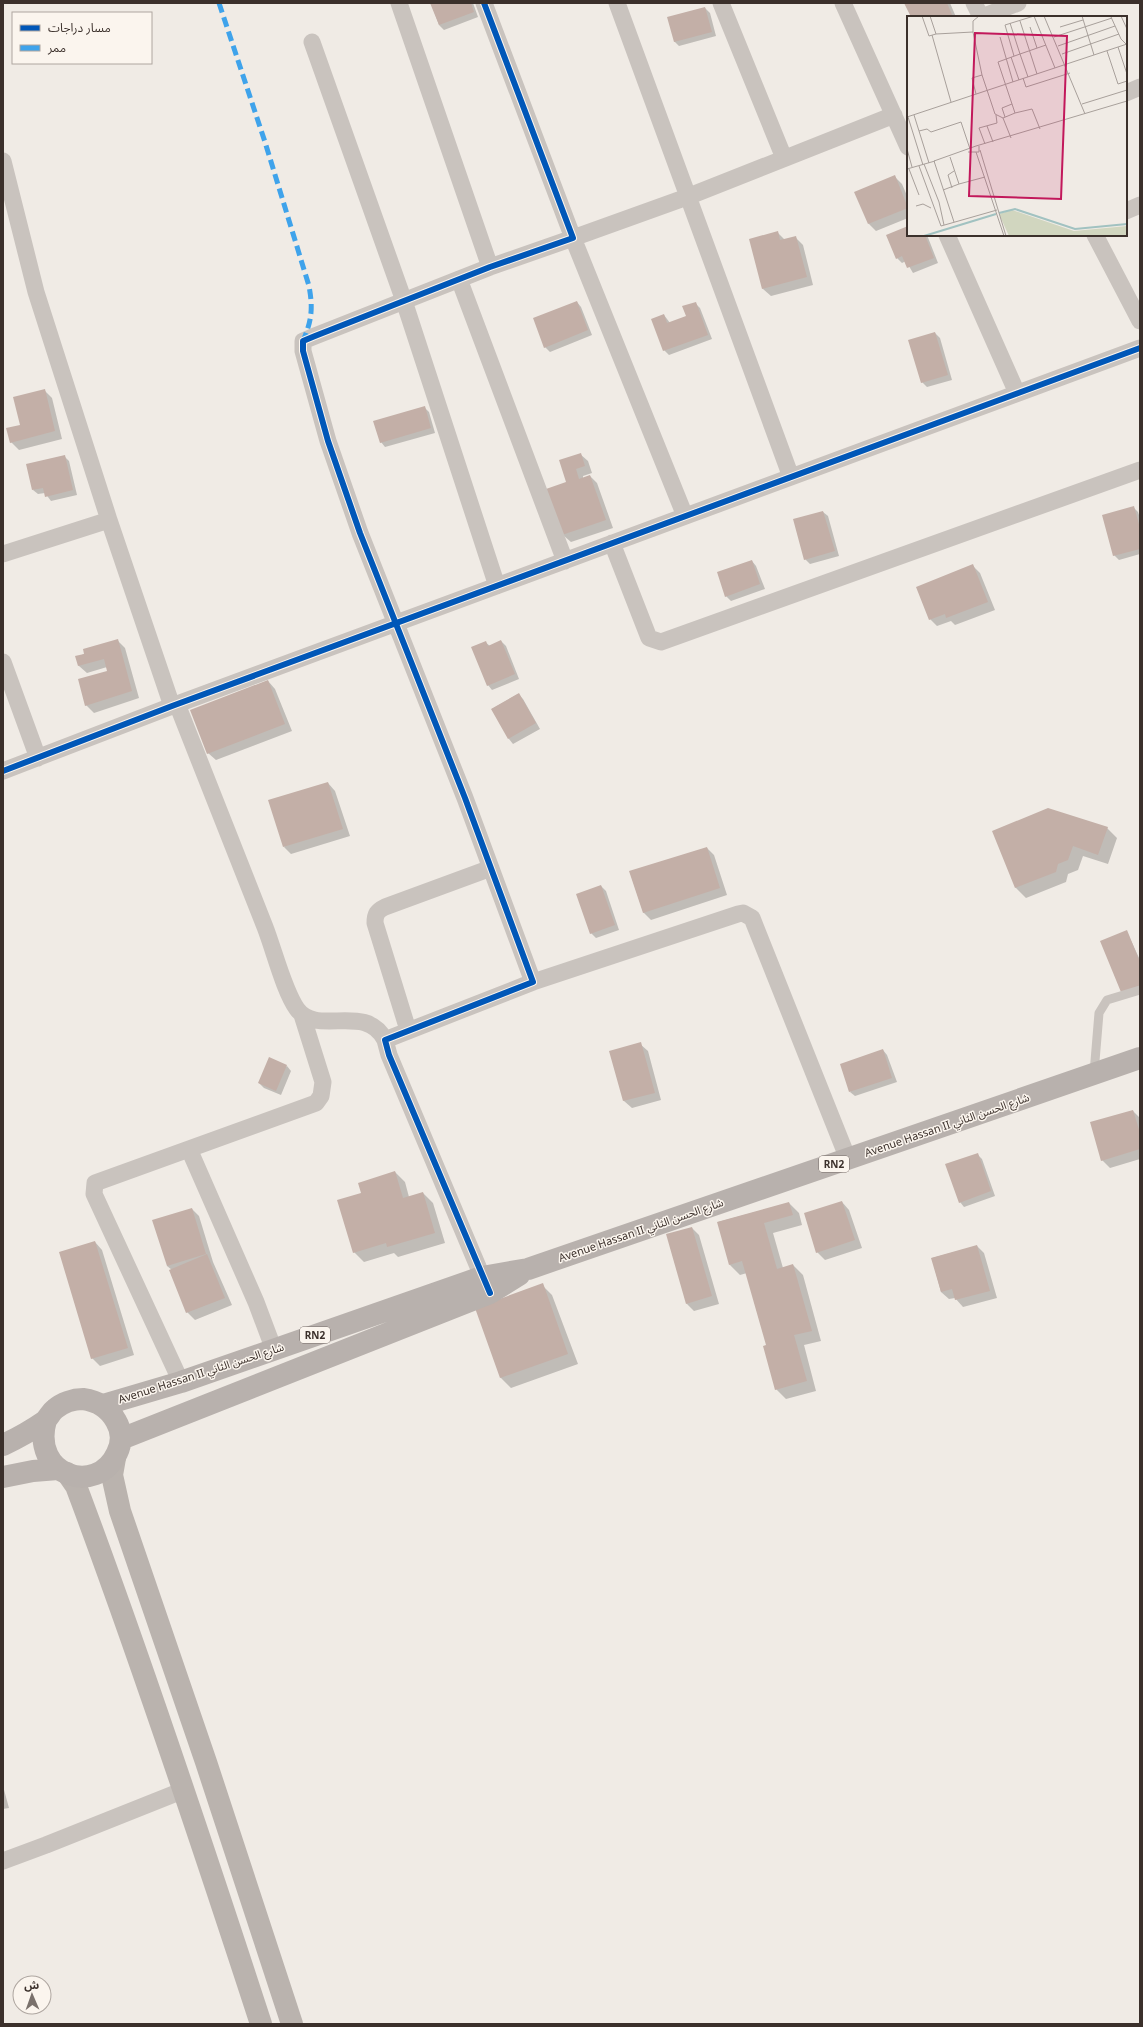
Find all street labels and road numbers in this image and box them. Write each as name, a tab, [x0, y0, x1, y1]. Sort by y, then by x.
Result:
street label: Avenue Hassan II شارع الحسن الثاني	[862, 1089, 1032, 1162]
road number: RN2	[819, 1156, 849, 1172]
street label: Avenue Hassan II شارع الحسن الثاني	[556, 1194, 726, 1267]
road number: RN2	[300, 1327, 330, 1343]
street label: Avenue Hassan II شارع الحسن الثاني	[116, 1338, 287, 1409]

